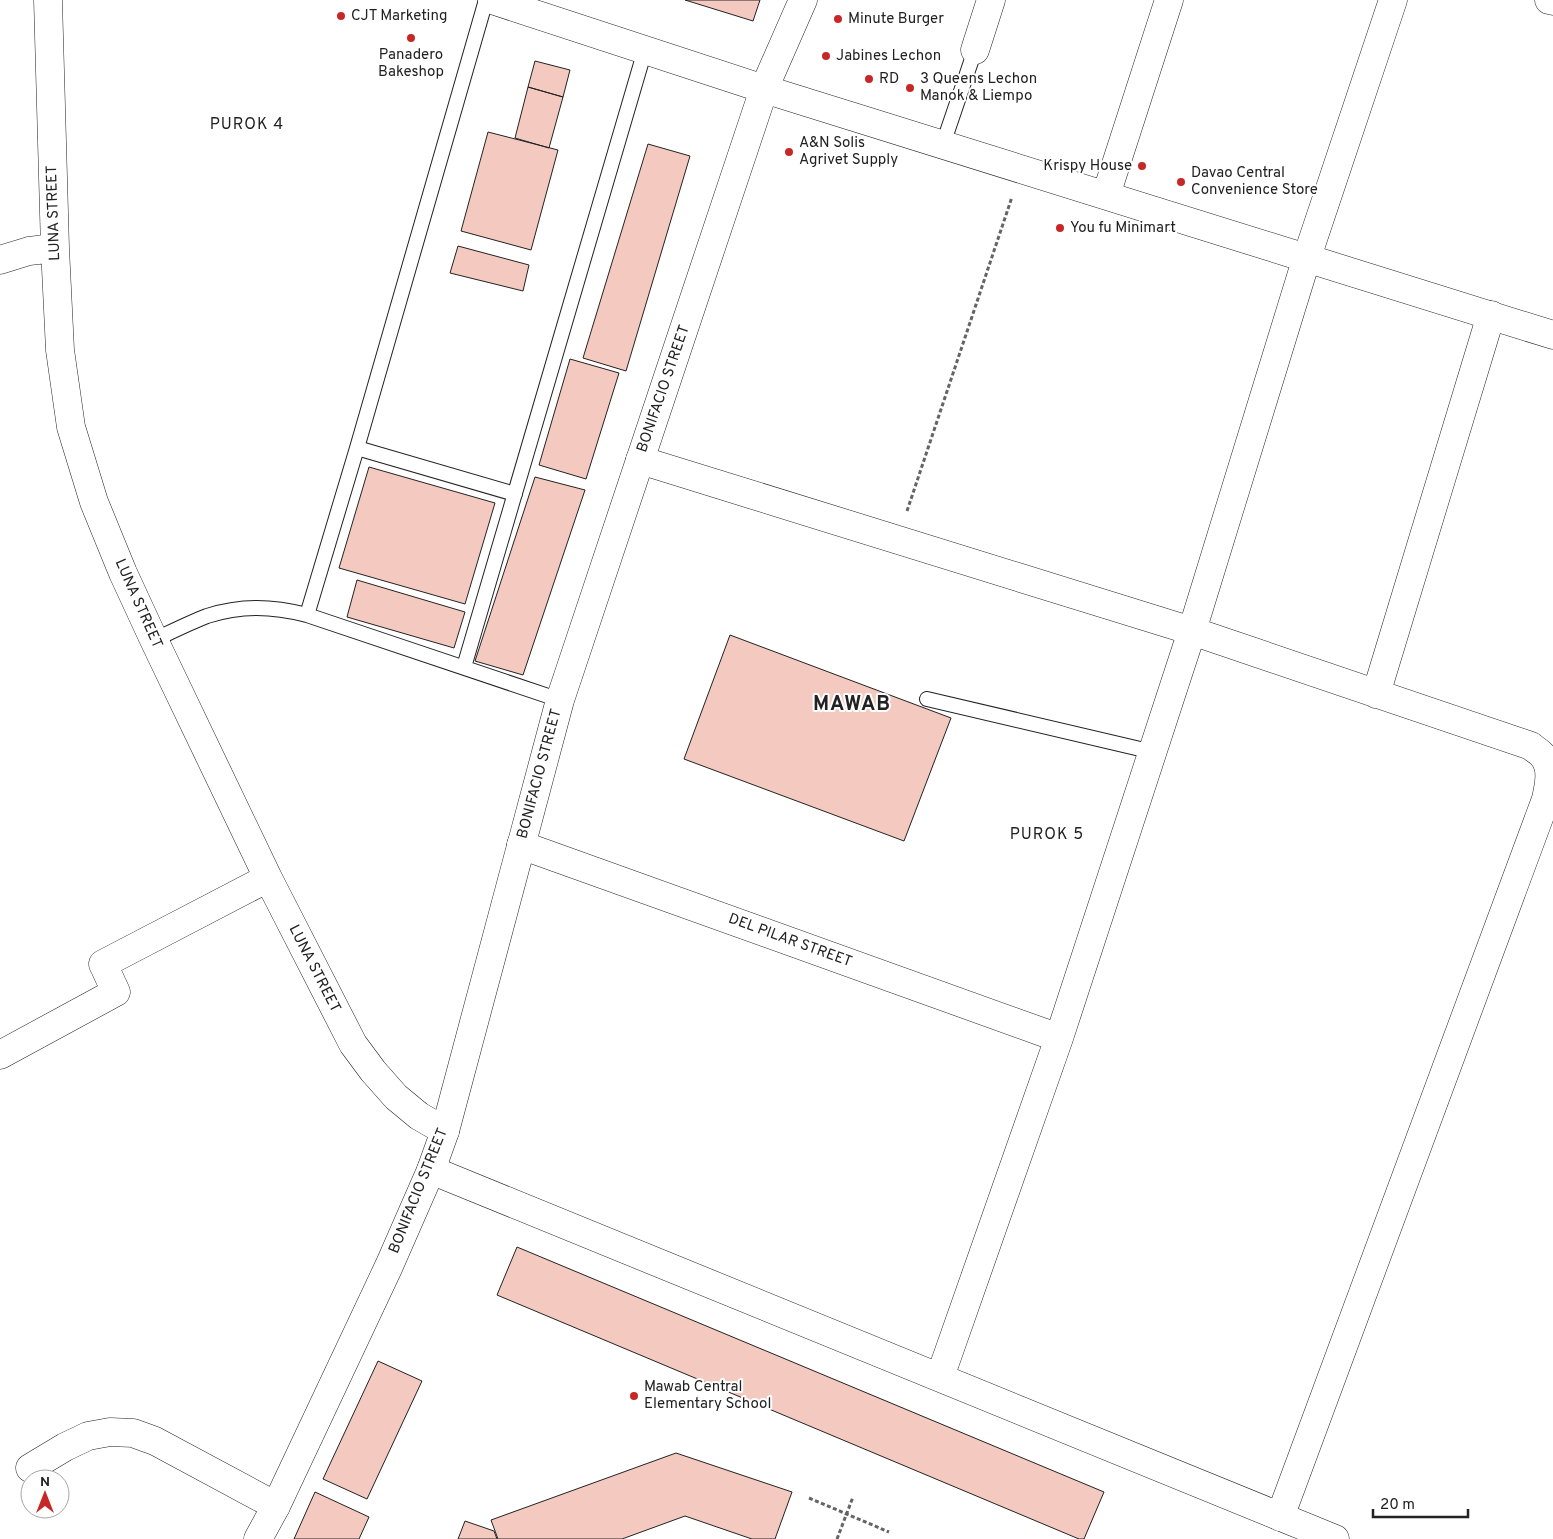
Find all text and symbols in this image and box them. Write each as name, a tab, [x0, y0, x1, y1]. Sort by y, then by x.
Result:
place label: CJT Marketing	[351, 7, 448, 26]
marker: CJT Marketing	[335, 10, 347, 22]
place label: Minute Burger	[848, 10, 944, 29]
marker: Minute Burger	[832, 13, 844, 25]
marker: Panadero Bakeshop	[405, 32, 417, 44]
place label: Panadero Bakeshop	[378, 46, 444, 82]
place label: Jabines Lechon	[836, 47, 941, 66]
marker: Jabines Lechon	[820, 50, 832, 62]
place label: RD	[879, 70, 899, 89]
place label: 3 Queens Lechon Manok & Liempo	[920, 70, 1037, 106]
marker: RD	[863, 73, 875, 85]
marker: 3 Queens Lechon Manok & Liempo	[904, 82, 916, 94]
district label: PUROK 4	[210, 115, 284, 135]
place label: A&N Solis Agrivet Supply	[799, 134, 898, 170]
marker: A&N Solis Agrivet Supply	[783, 146, 795, 158]
place label: Krispy House	[1043, 157, 1132, 176]
marker: Krispy House	[1136, 160, 1148, 172]
place label: Davao Central Convenience Store	[1191, 164, 1318, 200]
street label: LUNA STREET	[43, 165, 65, 261]
marker: Davao Central Convenience Store	[1175, 176, 1187, 188]
place label: You fu Minimart	[1070, 219, 1176, 238]
marker: You fu Minimart	[1054, 222, 1066, 234]
street label: BONIFACIO STREET	[633, 323, 695, 455]
street label: LUNA STREET	[110, 556, 166, 652]
district label: MAWAB	[813, 692, 891, 718]
street label: BONIFACIO STREET	[514, 707, 566, 841]
district label: PUROK 5	[1010, 825, 1084, 845]
street label: DEL PILAR STREET	[726, 910, 854, 972]
street label: LUNA STREET	[284, 922, 344, 1016]
street label: BONIFACIO STREET	[385, 1126, 453, 1256]
place label: Mawab Central Elementary School	[644, 1378, 771, 1414]
marker: Mawab Central Elementary School	[628, 1390, 640, 1402]
north arrow	[20, 1469, 70, 1519]
text: N	[40, 1474, 50, 1491]
scale bar	[1373, 1486, 1468, 1518]
text: 20 m	[1380, 1496, 1415, 1515]

